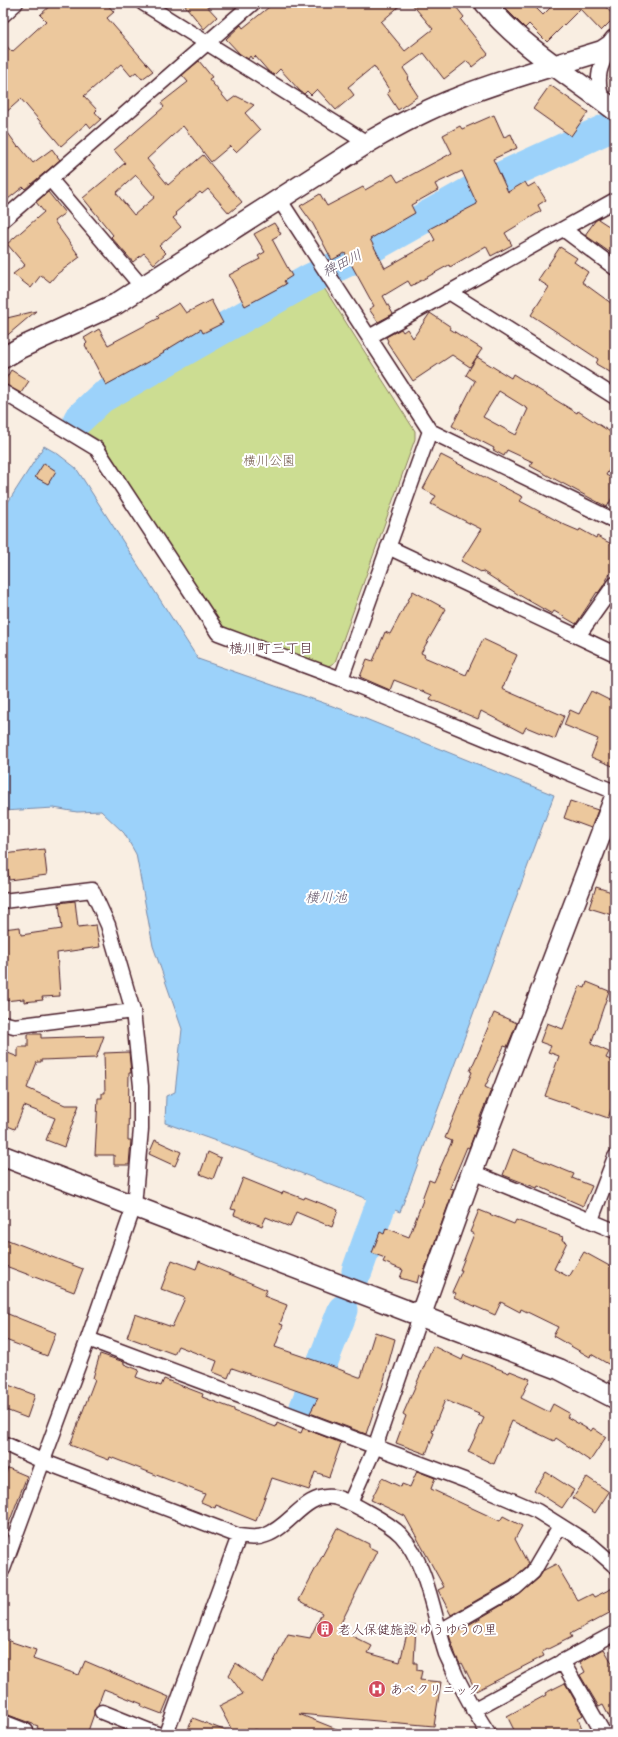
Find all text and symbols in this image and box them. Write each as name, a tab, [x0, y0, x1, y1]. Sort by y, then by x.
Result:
water label: 稗田川	[320, 246, 366, 283]
park label: 横川公園	[243, 453, 295, 472]
district label: 横川町三丁目	[229, 640, 313, 660]
water label: 横川池	[305, 889, 348, 909]
building icon: 老人保健施設 ゆうゆうの里	[315, 1619, 335, 1639]
place label: 老人保健施設 ゆうゆうの里	[338, 1622, 497, 1641]
hospital icon: あべクリニック	[367, 1679, 387, 1699]
place label: あべクリニック	[390, 1682, 481, 1701]

